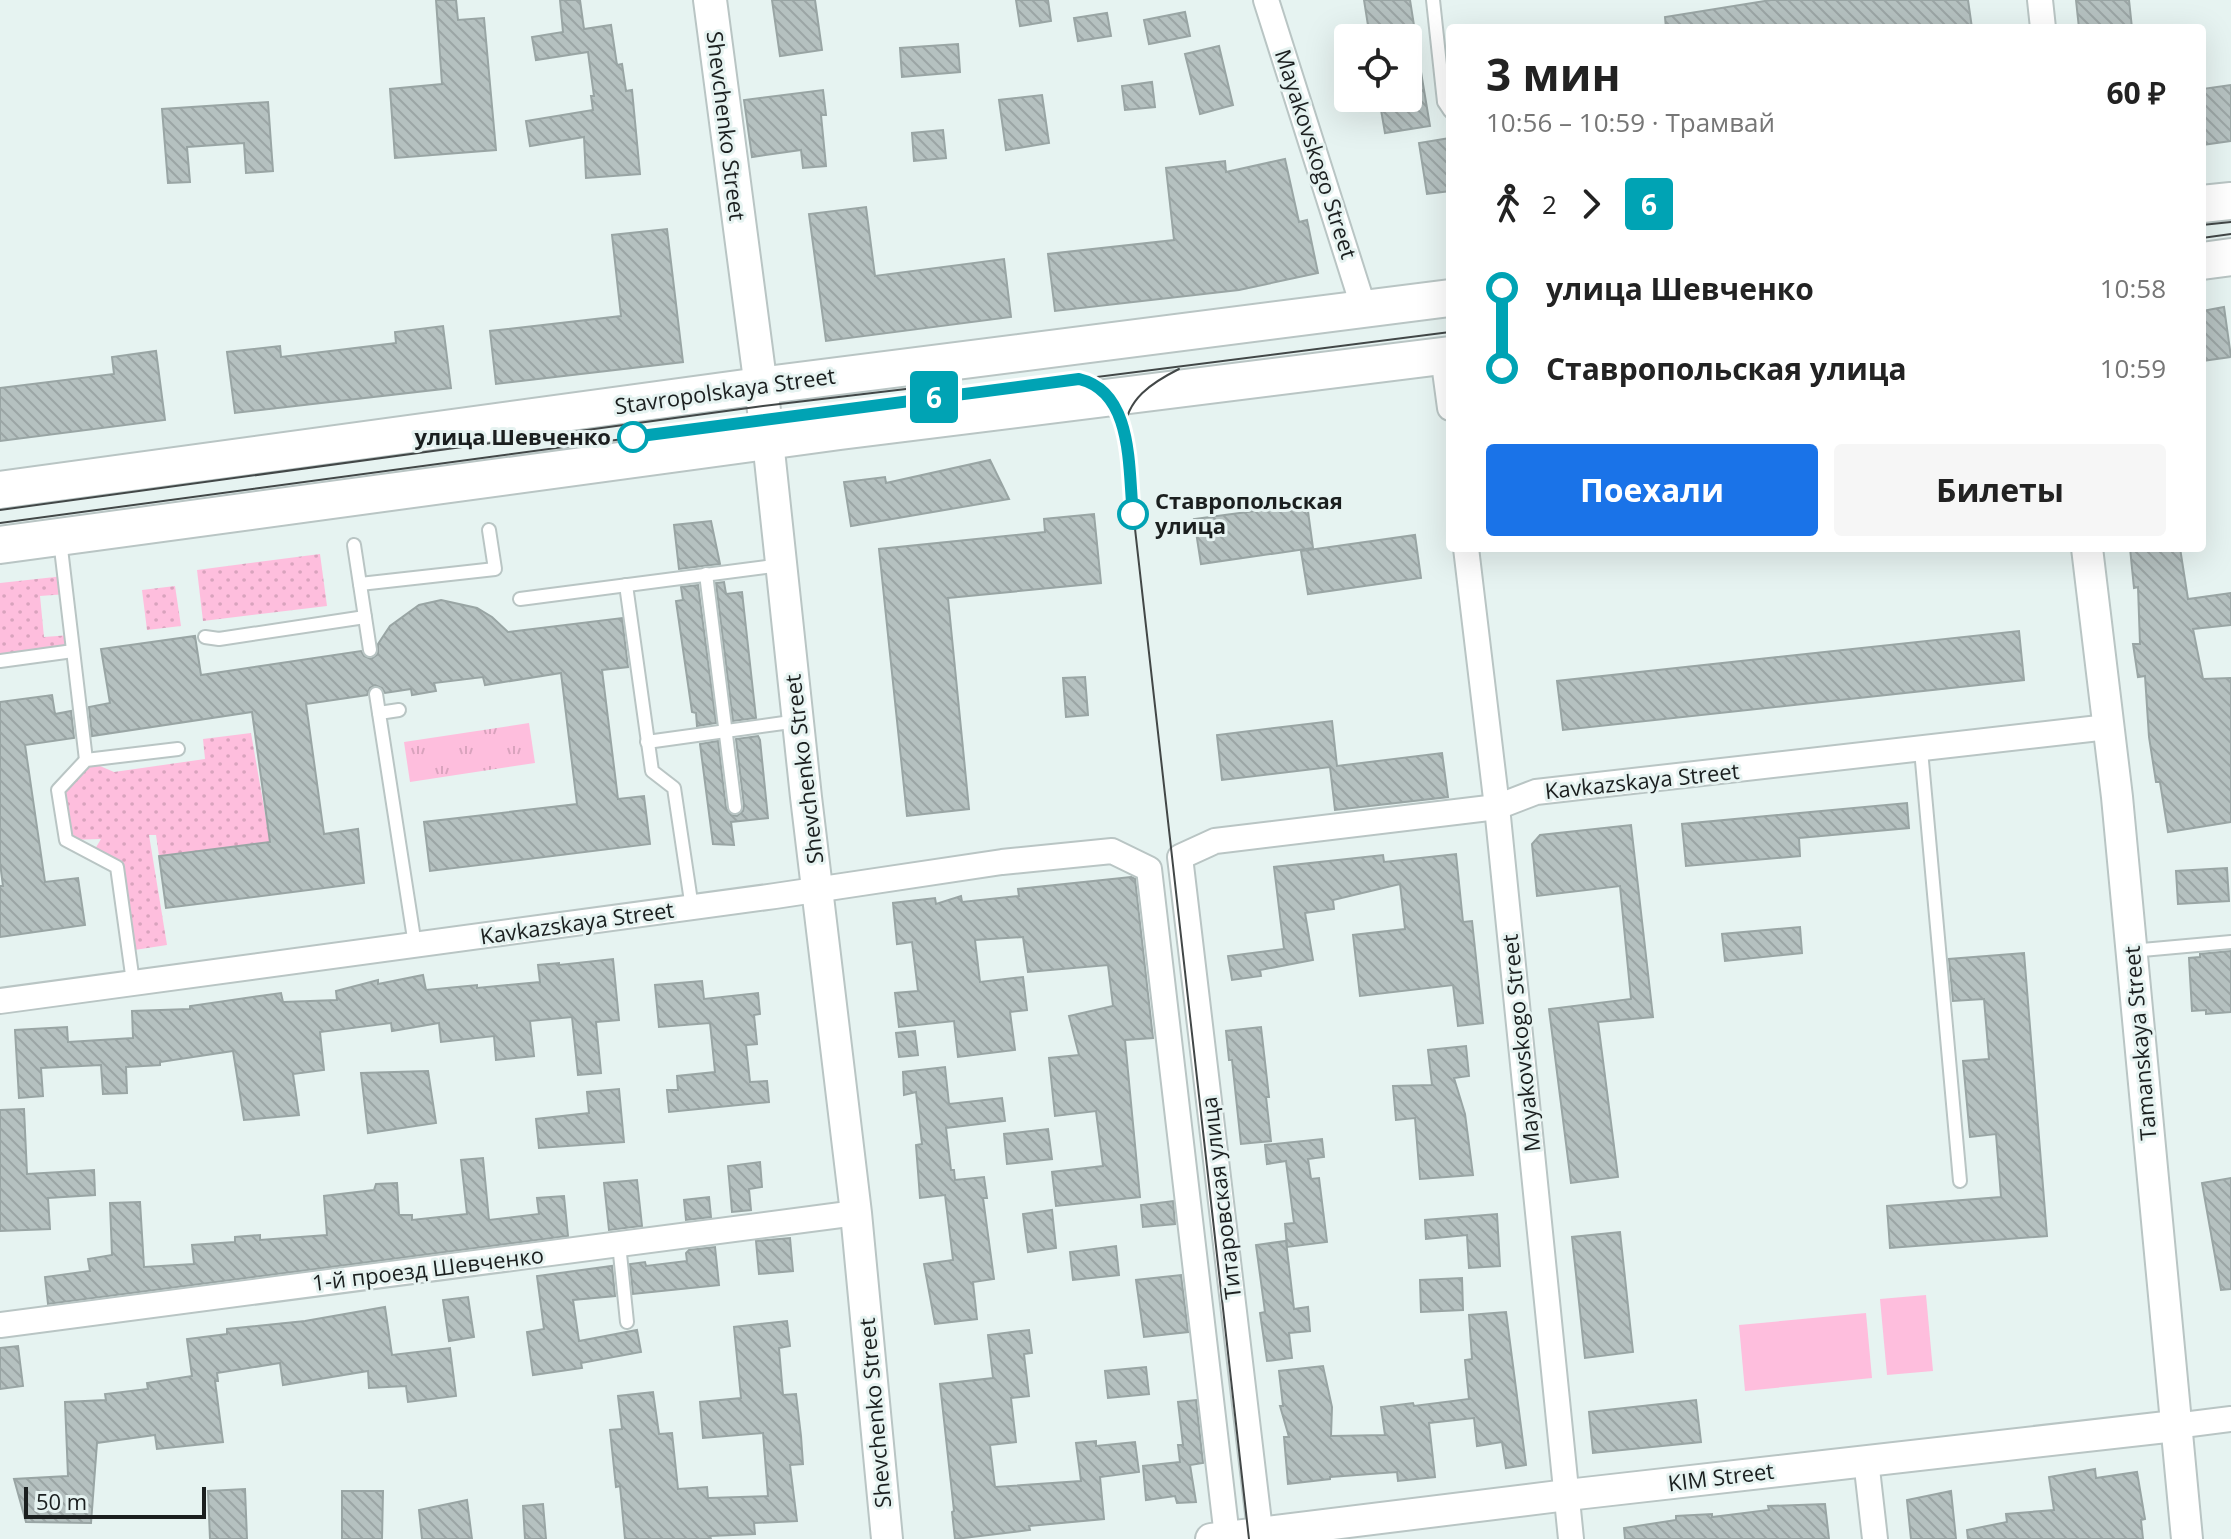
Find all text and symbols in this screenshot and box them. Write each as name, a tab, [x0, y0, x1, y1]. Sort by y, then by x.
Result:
map controls	[1334, 24, 1422, 112]
button: locate	[1334, 24, 1422, 112]
street label: Shevchenko Street	[700, 29, 754, 223]
text: 3 мин	[1486, 44, 1621, 104]
street label: Mayakovskogo Street	[1269, 45, 1365, 262]
text: 60 ₽	[2106, 72, 2166, 113]
text: 10:56 – 10:59 · Трамвай	[1486, 104, 1775, 140]
icon: walk	[1486, 182, 1530, 226]
icon: forward	[1569, 182, 1613, 226]
text: 6	[1641, 185, 1657, 223]
text: 2	[1542, 186, 1557, 222]
text: улица Шевченко	[1546, 268, 1814, 309]
text: 10:58	[2100, 270, 2166, 306]
text: Ставропольская улица	[1546, 348, 1907, 389]
text: 10:59	[2100, 350, 2166, 386]
street label: Stavropolskaya Street	[613, 360, 837, 420]
line badge: 6	[908, 371, 960, 423]
text: 6	[926, 378, 942, 416]
place label: улица Шевченко	[415, 421, 611, 451]
marker: улица Шевченко	[618, 422, 648, 452]
button: Поехали	[1486, 444, 1818, 536]
button: Билеты	[1834, 444, 2166, 536]
place label: Ставропольская улица	[1155, 485, 1343, 540]
marker: Ставропольская улица	[1118, 499, 1148, 529]
street label: Shevchenko Street	[776, 672, 830, 866]
street label: Kavkazskaya Street	[1543, 755, 1741, 805]
street label: Kavkazskaya Street	[478, 894, 676, 950]
street label: Mayakovskogo Street	[1494, 933, 1546, 1153]
street label: Tamanskaya Street	[2116, 944, 2162, 1142]
street label: Титаровская улица	[1193, 1095, 1247, 1301]
street label: 1-й проезд Шевченко	[310, 1239, 545, 1297]
street label: Shevchenko Street	[851, 1317, 897, 1509]
street label: KIM Street	[1666, 1455, 1776, 1497]
scale bar	[24, 1483, 206, 1519]
text: 50 m	[36, 1486, 87, 1516]

